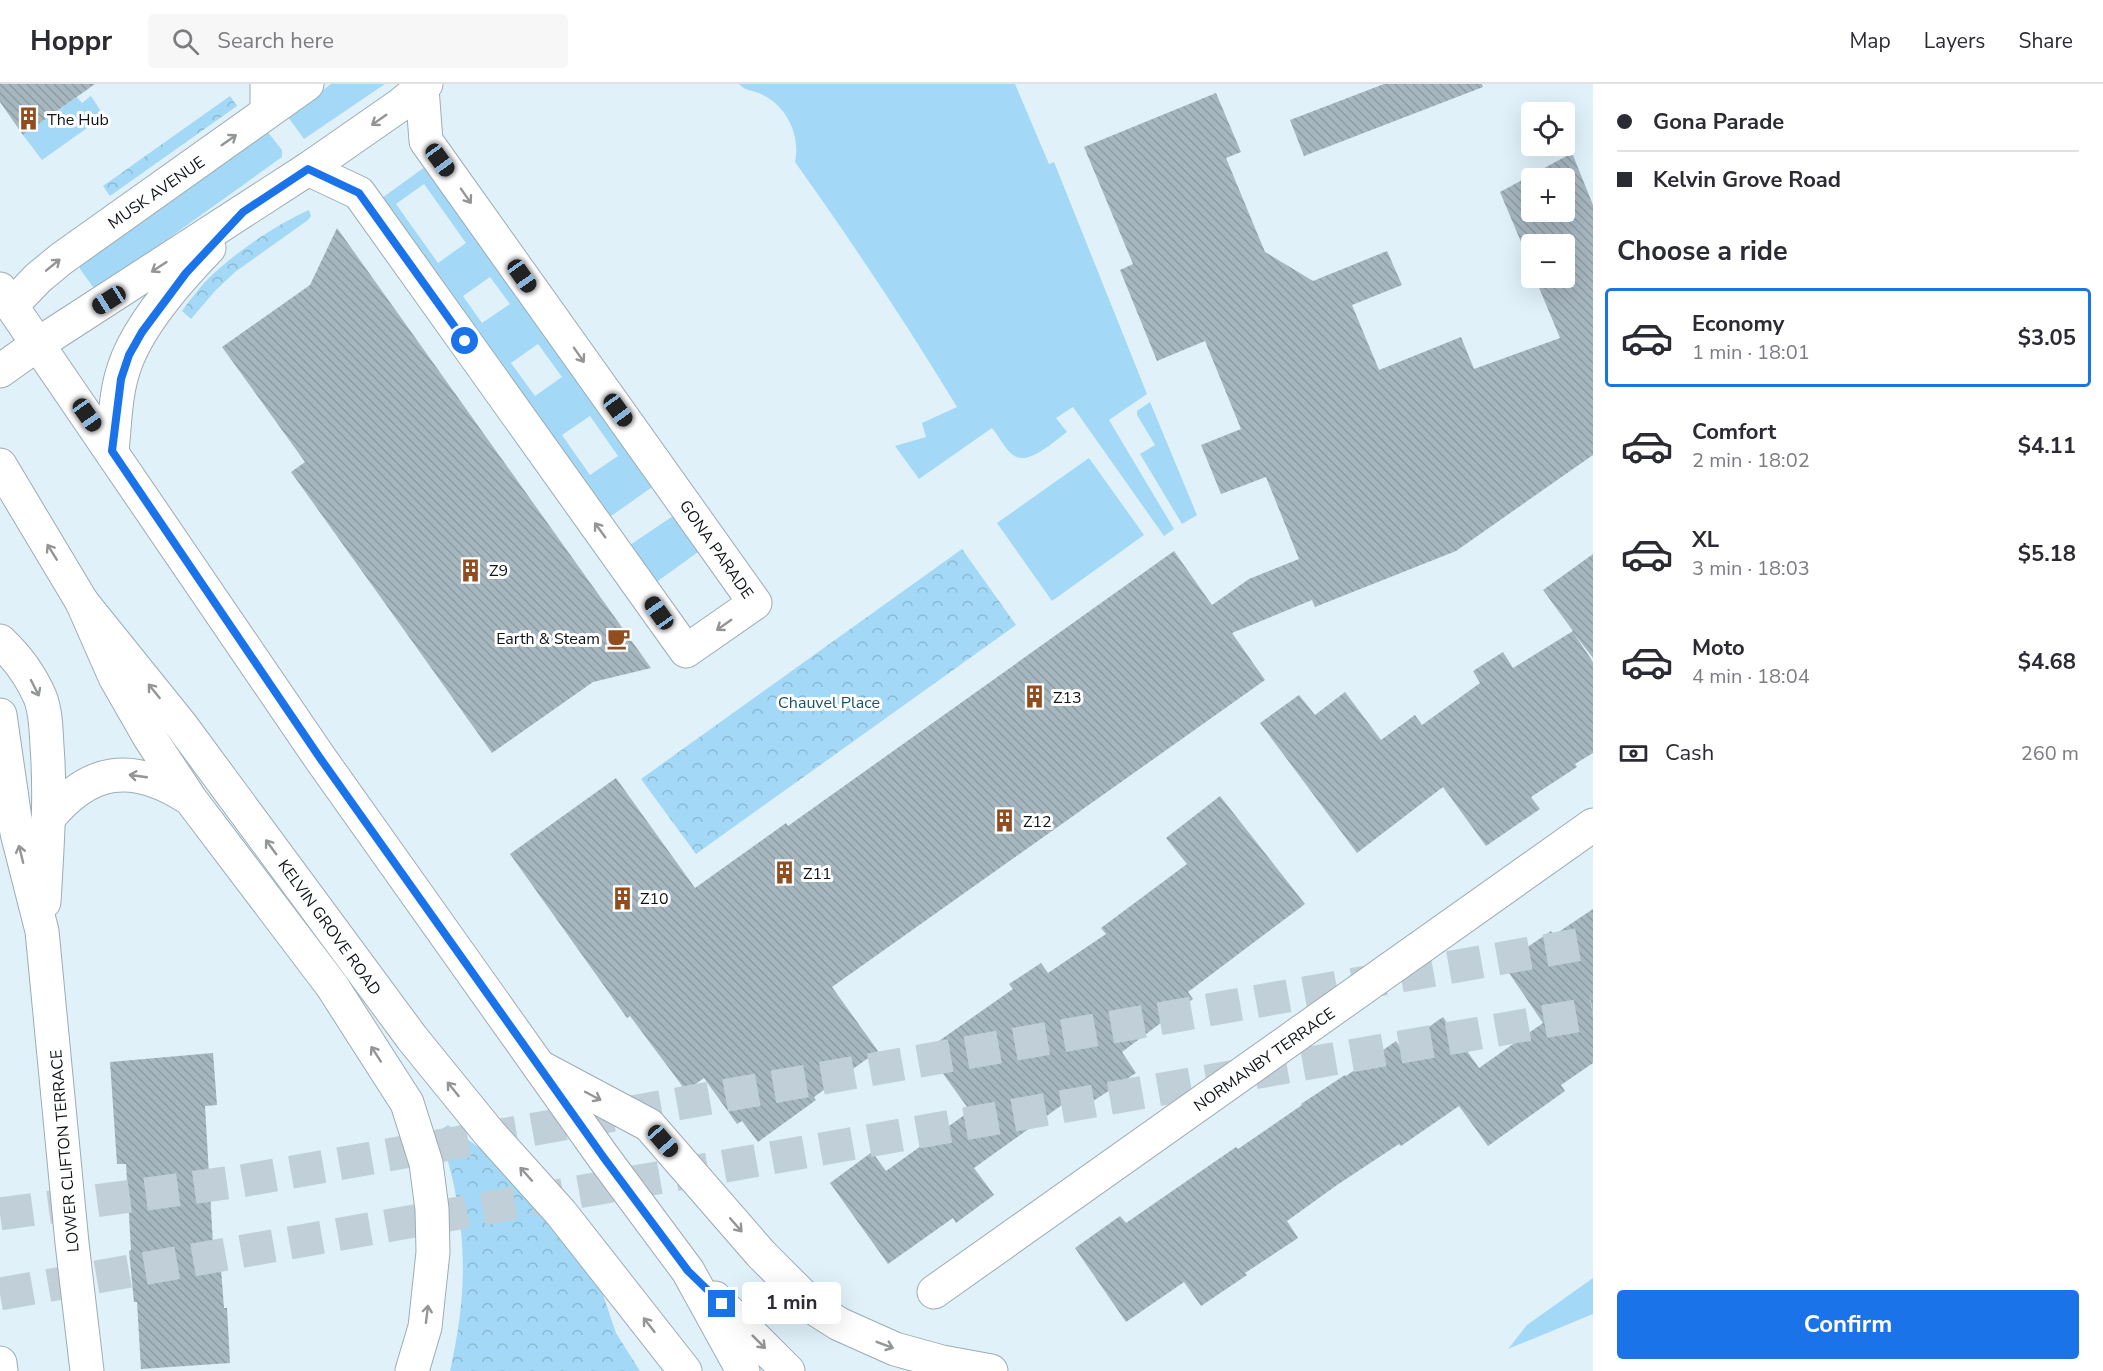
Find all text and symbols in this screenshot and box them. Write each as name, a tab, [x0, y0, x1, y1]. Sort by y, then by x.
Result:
search box	[148, 14, 568, 68]
text: Hoppr	[30, 22, 112, 60]
icon: search	[169, 25, 202, 58]
text: Search here	[217, 26, 334, 56]
text: Map	[1849, 27, 1891, 55]
text: Layers	[1924, 27, 1985, 55]
text: Share	[2018, 27, 2073, 55]
map controls	[1521, 102, 1575, 288]
button: locate	[1521, 102, 1575, 156]
building icon: The Hub	[16, 106, 42, 132]
text: Gona Parade	[1653, 107, 1784, 137]
place label: The Hub	[47, 109, 109, 131]
one-way arrow	[372, 114, 388, 126]
one-way arrow	[220, 134, 236, 146]
car	[422, 140, 458, 180]
street label: MUSK AVENUE	[104, 151, 209, 234]
text: Kelvin Grove Road	[1653, 165, 1841, 195]
button: +	[1521, 168, 1575, 222]
one-way arrow	[460, 188, 472, 204]
text: Choose a ride	[1617, 233, 1788, 270]
button: −	[1521, 234, 1575, 288]
car	[504, 256, 540, 296]
one-way arrow	[45, 259, 61, 272]
one-way arrow	[151, 261, 167, 273]
car	[89, 283, 129, 317]
text: Economy	[1692, 309, 1784, 339]
icon: car	[1620, 311, 1674, 365]
text: $3.05	[2018, 323, 2076, 353]
route start	[451, 327, 478, 354]
text: 1 min · 18:01	[1692, 339, 1810, 366]
one-way arrow	[573, 347, 585, 363]
car	[600, 390, 636, 430]
car	[69, 395, 105, 435]
text: Comfort	[1692, 417, 1776, 447]
icon: car	[1620, 419, 1674, 473]
text: $4.11	[2018, 431, 2076, 461]
text: 2 min · 18:02	[1692, 447, 1810, 474]
street label: GONA PARADE	[674, 496, 758, 603]
one-way arrow	[594, 523, 606, 539]
text: XL	[1692, 525, 1719, 555]
icon: car	[1620, 527, 1674, 581]
text: $5.18	[2018, 539, 2076, 569]
one-way arrow	[45, 544, 57, 561]
text: 3 min · 18:03	[1692, 555, 1810, 582]
building icon: Z9	[458, 557, 484, 583]
place label: Z9	[489, 560, 508, 582]
car	[641, 593, 677, 633]
one-way arrow	[717, 619, 733, 631]
cafe icon: Earth & Steam	[605, 625, 631, 651]
place label: Earth & Steam	[496, 628, 600, 650]
text: Moto	[1692, 633, 1745, 663]
icon: car	[1620, 635, 1674, 689]
text: $4.68	[2018, 647, 2076, 677]
text: 4 min · 18:04	[1692, 663, 1810, 690]
one-way arrow	[30, 678, 41, 696]
one-way arrow	[147, 683, 160, 699]
building icon: Z13	[1022, 684, 1048, 710]
place label: Z13	[1053, 687, 1082, 709]
park label: Chauvel Place	[778, 692, 880, 714]
icon: cash	[1617, 737, 1650, 770]
text: Cash	[1665, 738, 1714, 768]
text: 260 m	[2021, 740, 2079, 767]
one-way arrow	[129, 770, 149, 781]
building icon: Z12	[992, 808, 1018, 834]
place label: Z12	[1023, 811, 1052, 833]
one-way arrow	[265, 839, 277, 855]
one-way arrow	[15, 845, 27, 864]
street label: KELVIN GROVE ROAD	[273, 855, 386, 1000]
building icon: Z11	[772, 860, 798, 886]
place label: Z11	[803, 863, 832, 885]
building icon: Z10	[609, 885, 635, 911]
place label: Z10	[640, 888, 669, 910]
street label: NORMANBY TERRACE	[1189, 1003, 1340, 1117]
one-way arrow	[370, 1046, 382, 1063]
street label: LOWER CLIFTON TERRACE	[45, 1049, 85, 1253]
one-way arrow	[447, 1081, 460, 1097]
one-way arrow	[584, 1091, 602, 1102]
car	[644, 1122, 682, 1160]
one-way arrow	[519, 1167, 533, 1182]
one-way arrow	[729, 1217, 743, 1232]
callout: 1 min	[743, 1283, 842, 1325]
text: 1 min	[766, 1289, 817, 1316]
route end	[708, 1290, 735, 1317]
button: Confirm	[1617, 1290, 2079, 1359]
one-way arrow	[421, 1305, 432, 1325]
one-way arrow	[643, 1317, 656, 1333]
one-way arrow	[752, 1334, 767, 1349]
one-way arrow	[876, 1340, 894, 1351]

